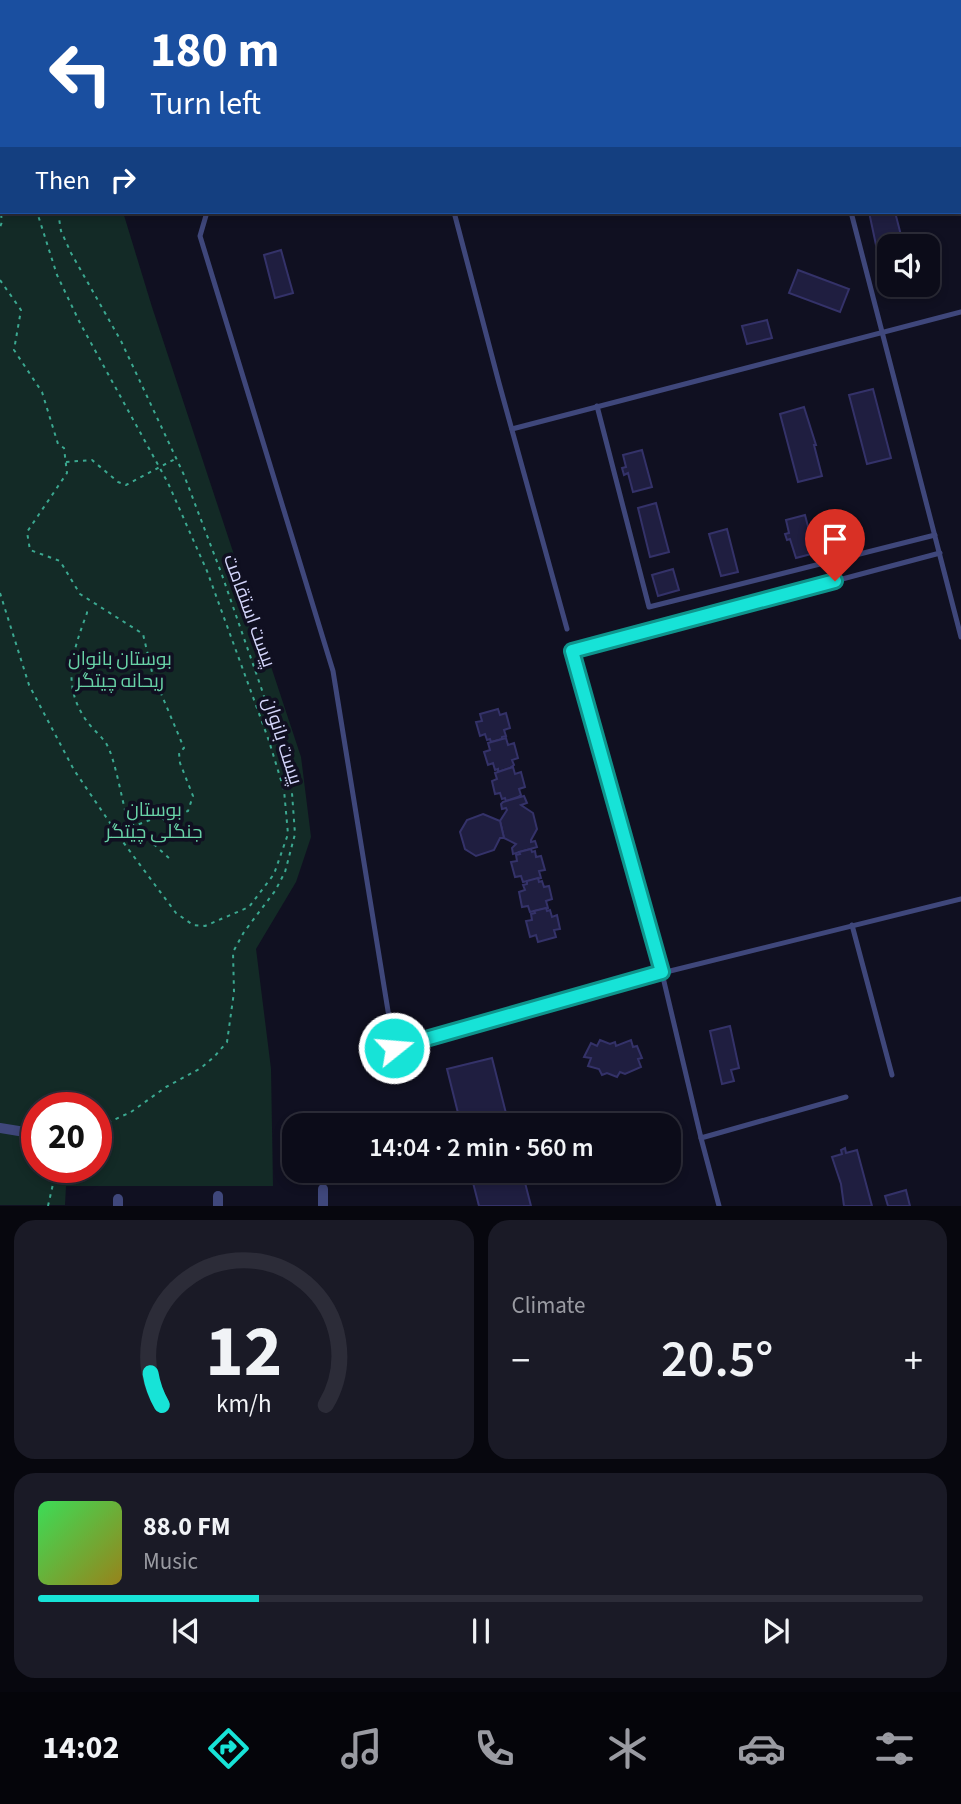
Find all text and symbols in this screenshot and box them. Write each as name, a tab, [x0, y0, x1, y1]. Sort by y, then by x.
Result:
text: 180 m	[150, 16, 279, 86]
icon: left	[35, 28, 126, 119]
text: Turn left	[150, 81, 261, 127]
icon: right	[104, 161, 142, 199]
text: Then	[35, 162, 90, 199]
map controls	[877, 234, 940, 297]
button: sound	[877, 234, 940, 297]
pin	[805, 509, 865, 581]
icon: arrive	[816, 520, 854, 558]
street label: پیست استقامت	[216, 551, 282, 671]
park label: بوستان بانوان ریحانه چیتگر	[68, 646, 172, 695]
street label: پیست بانوان	[255, 694, 309, 788]
park label: بوستان جنگلی چیتگر	[105, 797, 202, 846]
position arrow	[357, 1011, 431, 1085]
speed limit sign: 20	[21, 1092, 112, 1183]
text: 14:04 · 2 min · 560 m	[369, 1129, 594, 1166]
text: Climate	[512, 1289, 585, 1322]
text: 12	[205, 1301, 282, 1405]
text: 20.5°	[661, 1323, 773, 1397]
text: −	[512, 1334, 530, 1388]
text: +	[904, 1334, 923, 1388]
text: km/h	[216, 1386, 272, 1422]
text: 88.0 FM	[143, 1508, 231, 1545]
text: Music	[143, 1545, 198, 1578]
icon: previous	[167, 1612, 205, 1650]
icon: pause	[462, 1612, 500, 1650]
icon: next	[757, 1612, 795, 1650]
icon: directions	[204, 1724, 253, 1773]
icon: music	[337, 1724, 386, 1773]
icon: phone	[470, 1724, 519, 1773]
icon: climate	[603, 1724, 652, 1773]
icon: car	[737, 1724, 786, 1773]
icon: filters	[870, 1724, 919, 1773]
text: 14:02	[42, 1725, 119, 1771]

